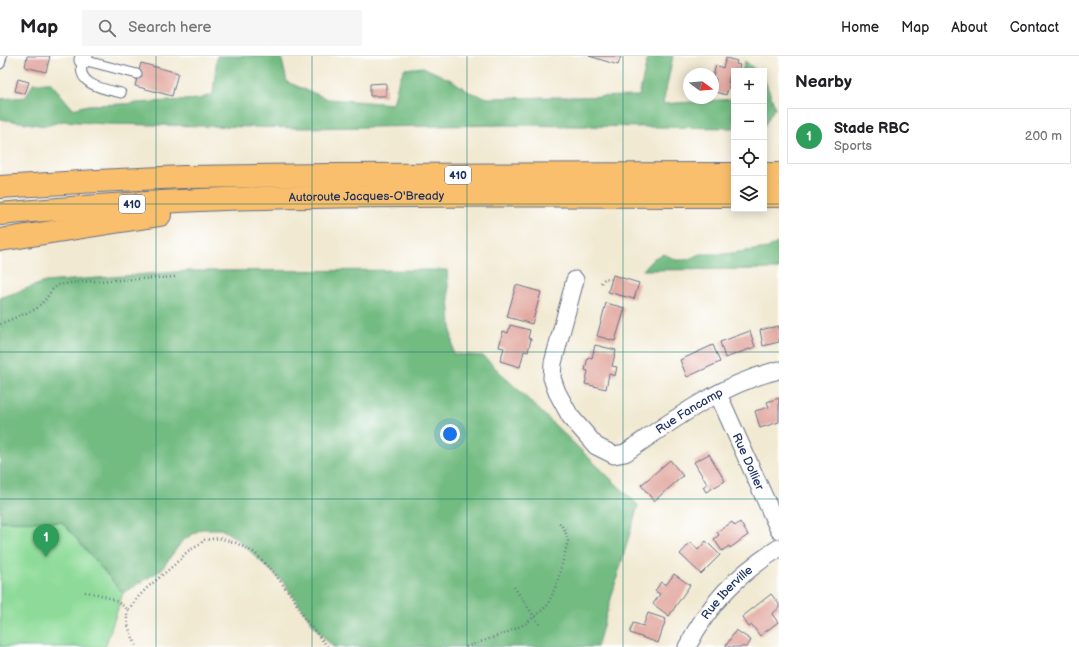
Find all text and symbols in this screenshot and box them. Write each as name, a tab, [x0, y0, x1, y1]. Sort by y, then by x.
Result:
search box	[82, 10, 362, 46]
text: Map	[20, 16, 58, 39]
icon: search	[96, 17, 118, 39]
text: Search here	[128, 18, 211, 37]
text: Home	[841, 19, 879, 36]
text: Map	[901, 19, 929, 36]
text: About	[951, 19, 988, 36]
text: Contact	[1010, 19, 1059, 36]
north arrow	[683, 68, 719, 104]
map controls	[731, 68, 767, 212]
button: +	[731, 68, 767, 104]
text: Nearby	[795, 72, 852, 92]
button: −	[731, 104, 767, 140]
text: Stade RBC	[834, 119, 909, 138]
text: 1	[806, 128, 812, 144]
text: 200 m	[1025, 128, 1062, 144]
text: Sports	[834, 138, 872, 154]
button: locate	[731, 140, 767, 176]
road number: 410	[445, 166, 471, 184]
button: layers	[731, 176, 767, 212]
street label: Autoroute Jacques-O'Bready	[289, 189, 445, 205]
road number: 410	[119, 195, 145, 213]
street label: Rue Fancamp	[653, 385, 726, 438]
your location	[440, 424, 460, 444]
street label: Rue Dollier	[729, 431, 767, 493]
pin: 1	[33, 524, 59, 557]
street label: Rue Iberville	[698, 563, 756, 623]

